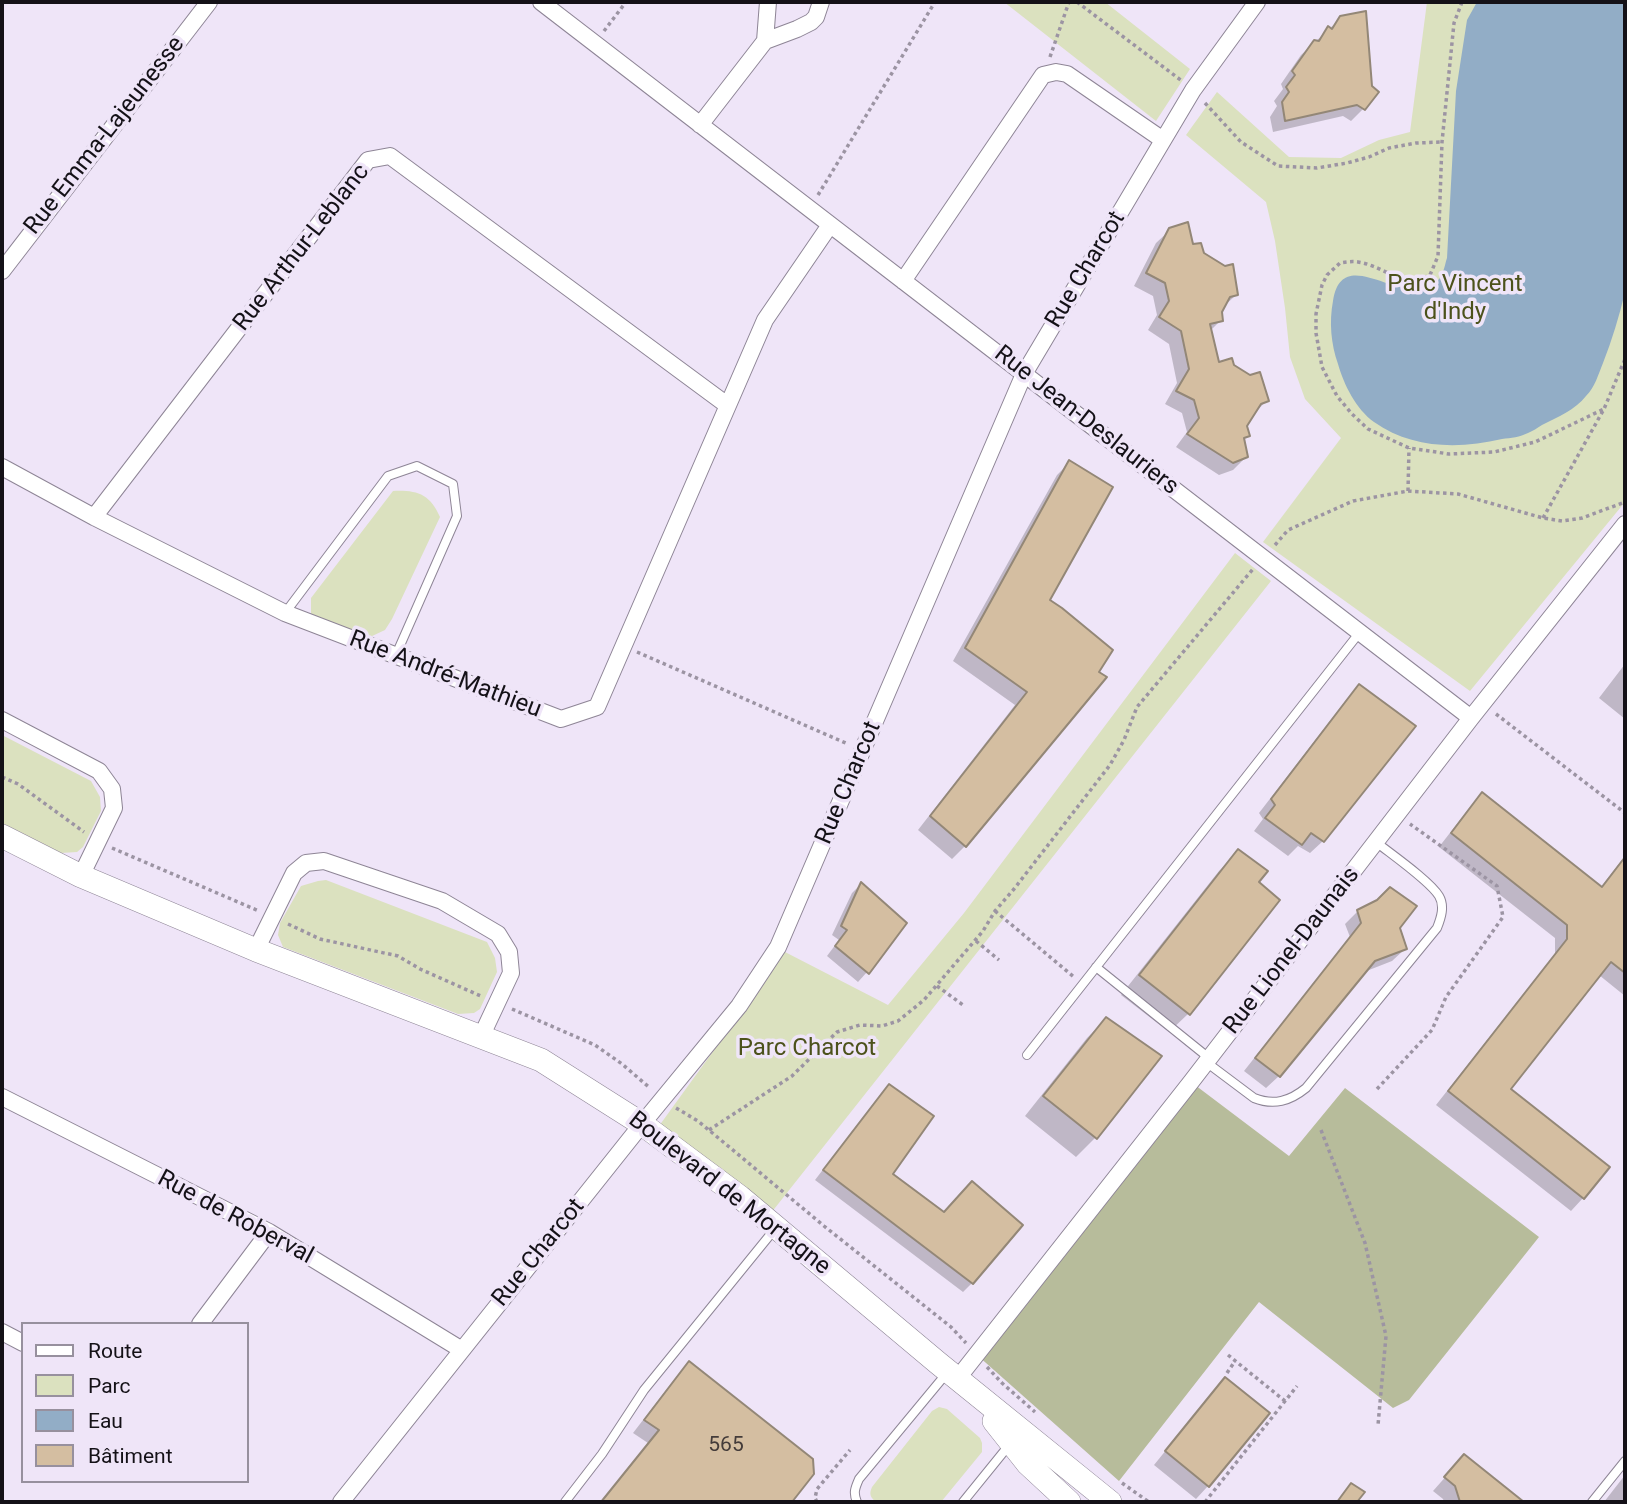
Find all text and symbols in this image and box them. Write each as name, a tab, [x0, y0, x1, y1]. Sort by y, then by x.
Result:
street label: Rue Emma-Lajeunesse	[19, 31, 191, 241]
street label: Rue Arthur-Leblanc	[228, 159, 376, 337]
street label: Rue Charcot	[1040, 207, 1132, 333]
park label: Parc Vincent d'Indy	[1387, 271, 1523, 327]
street label: Rue Jean-Deslauriers	[988, 340, 1184, 502]
street label: Rue André-Mathieu	[345, 625, 545, 725]
street label: Rue Charcot	[810, 717, 888, 849]
street label: Rue Lionel-Daunais	[1218, 862, 1366, 1040]
park label: Parc Charcot	[738, 1035, 876, 1063]
street label: Boulevard de Mortagne	[622, 1106, 836, 1282]
street label: Rue de Roberval	[152, 1165, 318, 1271]
street label: Rue Charcot	[487, 1193, 591, 1313]
legend	[21, 1322, 248, 1483]
text: Route	[88, 1339, 143, 1363]
text: Parc	[88, 1374, 130, 1398]
text: Eau	[88, 1409, 123, 1433]
house number: 565	[708, 1433, 744, 1459]
text: Bâtiment	[88, 1444, 173, 1468]

